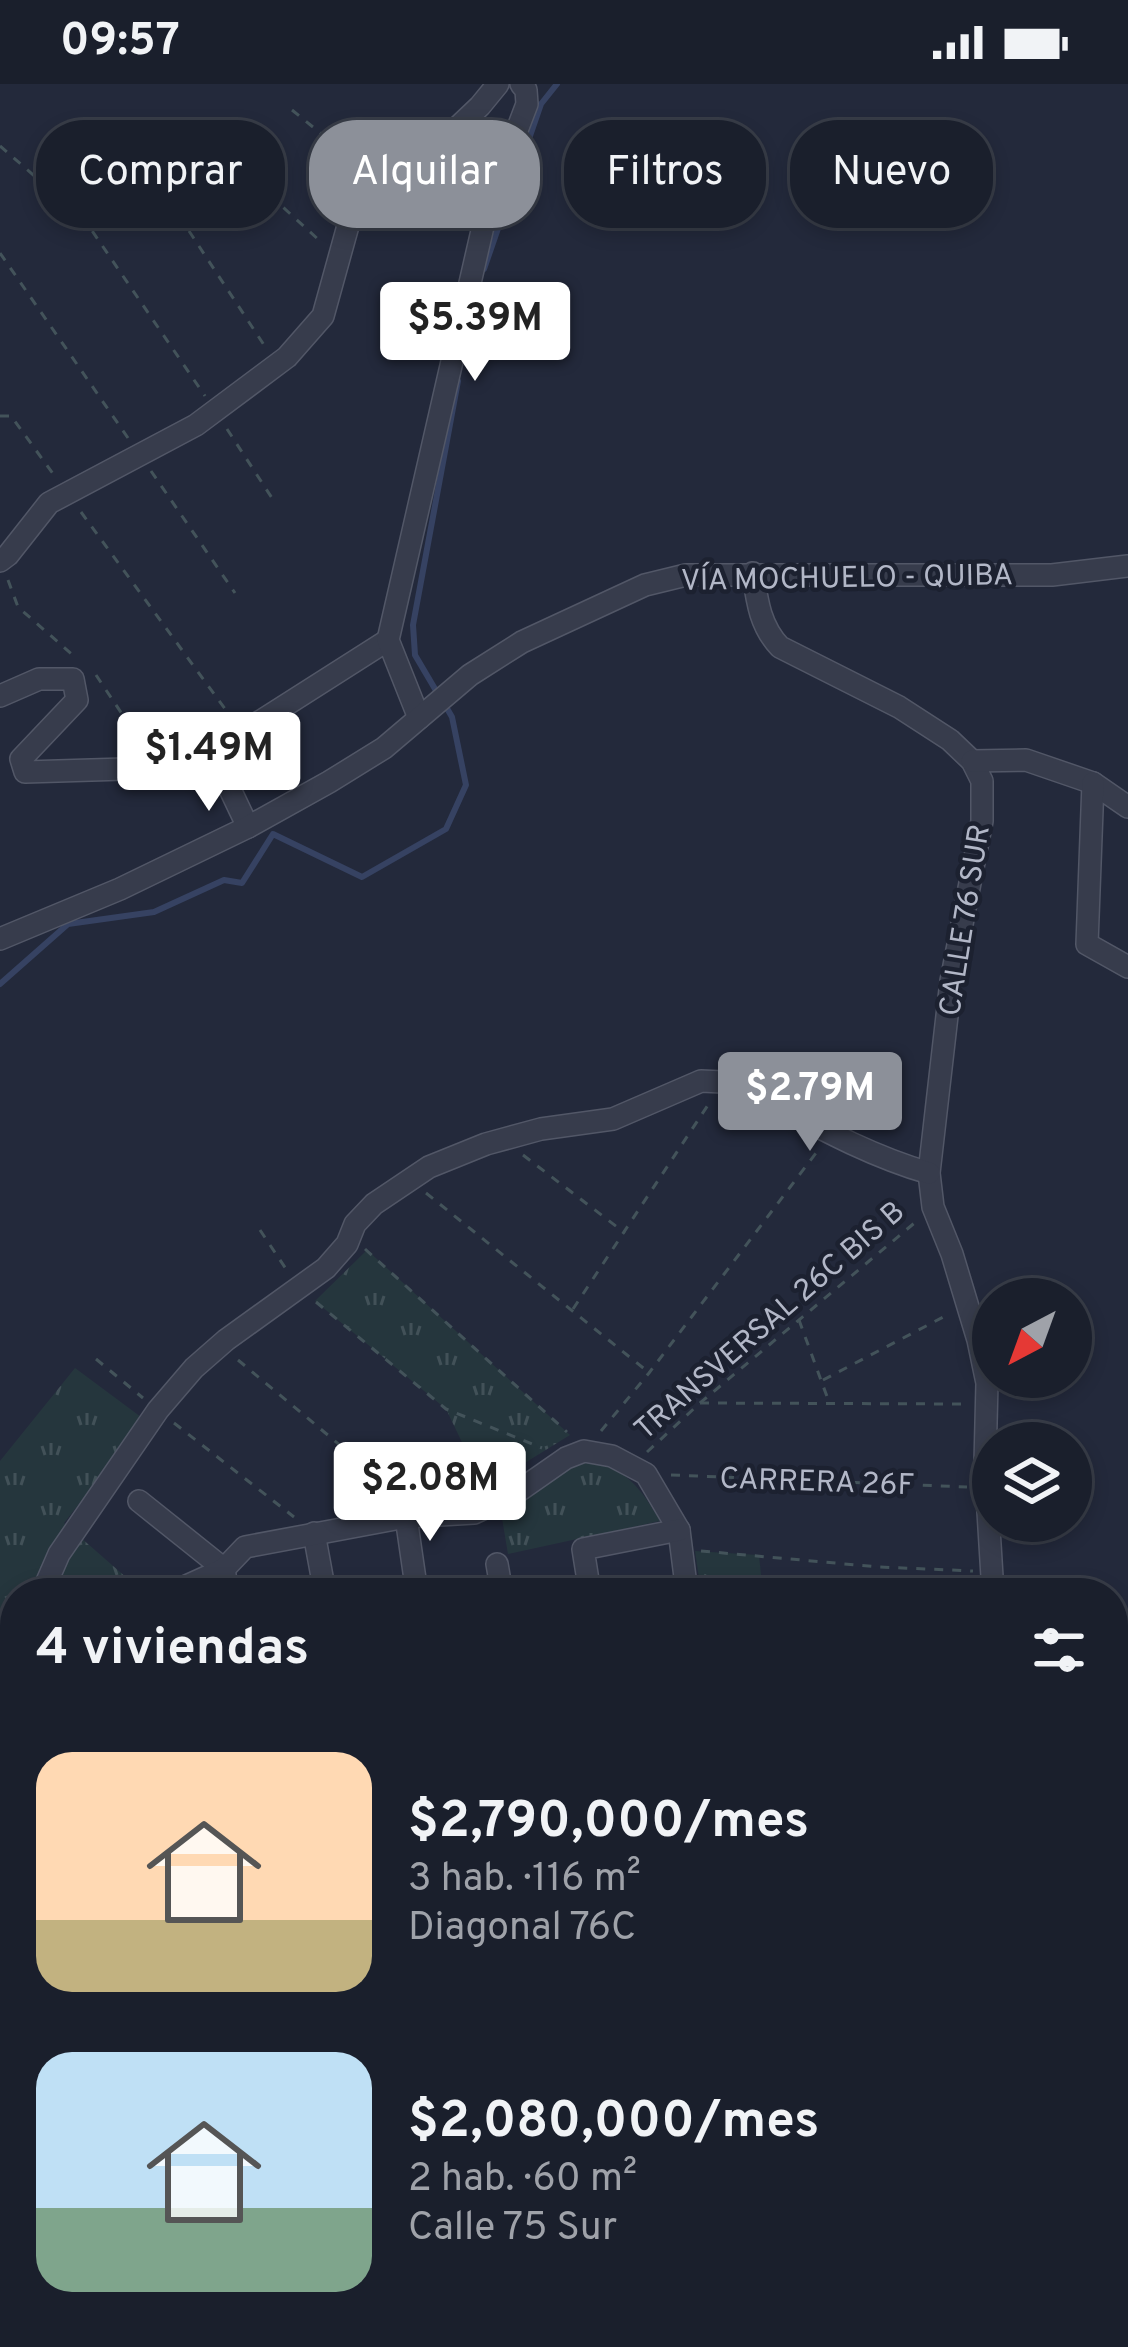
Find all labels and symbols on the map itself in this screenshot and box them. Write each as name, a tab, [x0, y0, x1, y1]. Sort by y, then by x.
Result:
pin: $5.39M	[377, 282, 573, 384]
street label: VÍA MOCHUELO - QUIBA	[681, 556, 1014, 601]
pin: $1.49M	[111, 712, 307, 814]
street label: CALLE 76 SUR	[933, 822, 1000, 1019]
pin: $2.79M	[712, 1052, 908, 1154]
street label: TRANSVERSAL 26C BIS B	[628, 1194, 913, 1449]
north arrow	[972, 1278, 1092, 1398]
pin: $2.08M	[332, 1442, 528, 1544]
street label: CARRERA 26F	[719, 1462, 915, 1505]

